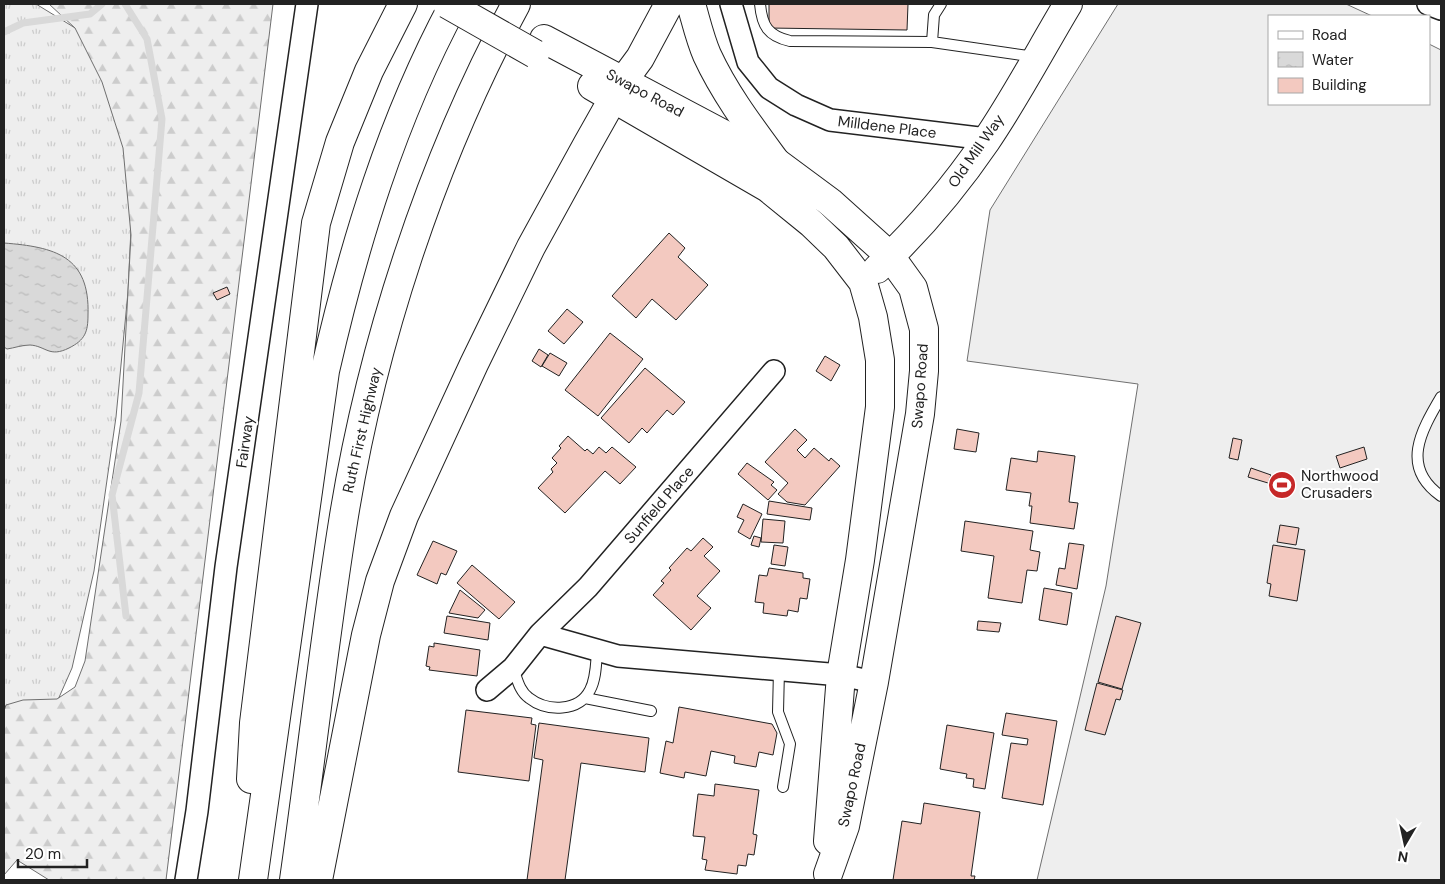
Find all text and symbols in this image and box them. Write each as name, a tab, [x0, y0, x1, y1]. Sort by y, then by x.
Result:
legend	[1268, 15, 1430, 105]
text: Road	[1312, 25, 1347, 45]
text: Water	[1312, 50, 1354, 70]
street label: Swapo Road	[603, 64, 687, 122]
text: Building	[1312, 75, 1367, 95]
street label: Old Mill Way	[943, 110, 1009, 192]
street label: Milldene Place	[837, 111, 937, 143]
street label: Swapo Road	[907, 343, 933, 429]
street label: Ruth First Highway	[338, 365, 386, 495]
street label: Fairway	[231, 414, 259, 469]
street label: Sunfield Place	[620, 462, 698, 548]
place label: Northwood Crusaders	[1301, 466, 1379, 503]
sports icon: Northwood Crusaders	[1267, 470, 1297, 500]
street label: Swapo Road	[833, 741, 871, 829]
north arrow	[1380, 819, 1430, 869]
scale bar	[18, 836, 86, 868]
text: 20 m	[25, 844, 61, 864]
text: N	[1397, 847, 1409, 867]

